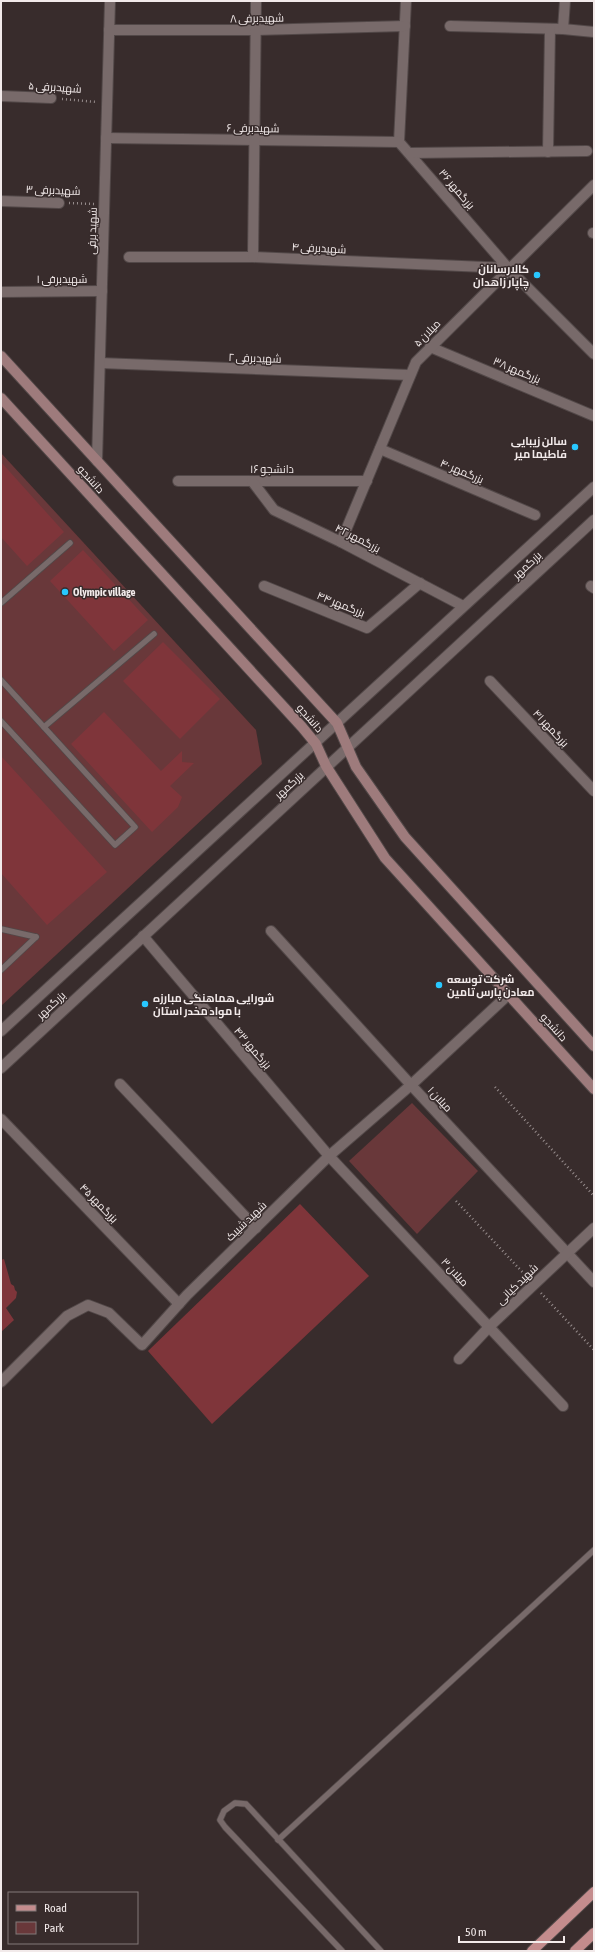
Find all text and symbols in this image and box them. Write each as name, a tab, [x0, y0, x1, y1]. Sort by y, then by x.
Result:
street label: شهیدبرفی ۸	[230, 12, 284, 25]
street label: شهیدبرفی ۵	[28, 79, 82, 96]
street label: شهیدبرفی ۶	[227, 122, 279, 135]
street label: بزرگمهر ۳۶	[436, 166, 477, 212]
street label: شهیدبرفی ۳	[25, 183, 81, 198]
street label: شهید برفی	[85, 207, 100, 255]
street label: شهیدبرفی ۴	[291, 241, 347, 256]
place label: کالارسانان چاپار زاهدان	[473, 263, 529, 291]
marker: کالارسانان چاپار زاهدان	[532, 270, 542, 280]
street label: شهیدبرفی ۱	[37, 273, 87, 286]
street label: میلان ۵	[411, 317, 443, 350]
street label: شهیدبرفی ۲	[228, 351, 282, 366]
street label: بزرگمهر ۳۸	[491, 355, 543, 386]
place label: سالن زیبایی فاطیما میر	[511, 435, 567, 461]
marker: سالن زیبایی فاطیما میر	[570, 442, 580, 452]
street label: بزرگمهر ۴۰	[438, 456, 486, 486]
street label: دانشجو	[75, 462, 107, 496]
street label: دانشجو ۱۶	[250, 463, 294, 476]
street label: بزرگمهر ۴۲	[333, 521, 383, 555]
street label: بزرگمهر	[510, 549, 544, 583]
place label: Olympic village	[73, 586, 136, 598]
marker: Olympic village	[60, 587, 70, 597]
street label: بزرگمهر ۴۴	[315, 589, 367, 620]
street label: دانشجو	[294, 701, 326, 735]
street label: بزرگمهر ۴۱	[530, 707, 571, 750]
street label: بزرگمهر	[272, 769, 306, 803]
place label: شرکت توسعه معادن پارس تامین	[447, 973, 535, 1001]
marker: شرکت توسعه معادن پارس تامین	[434, 980, 444, 990]
street label: بزرگمهر	[34, 989, 68, 1023]
place label: شورایی هماهنگی مبارزه با مواد مخدر استان	[153, 992, 274, 1019]
marker: شورایی هماهنگی مبارزه با مواد مخدر استان	[140, 999, 150, 1009]
street label: دانشجو	[538, 1010, 570, 1044]
street label: بزرگمهر ۴۳	[231, 1025, 274, 1072]
street label: میلان ۱	[425, 1084, 455, 1115]
street label: بزرگمهر ۴۵	[77, 1181, 121, 1226]
street label: شهید شیبک	[223, 1199, 269, 1244]
street label: میلان ۳	[438, 1255, 471, 1289]
street label: شهید کیانی	[494, 1261, 541, 1307]
legend	[8, 1892, 138, 1944]
text: Road	[44, 1901, 67, 1915]
scale bar	[459, 1918, 564, 1944]
text: Park	[44, 1921, 65, 1935]
text: 50 m	[465, 1925, 487, 1939]

